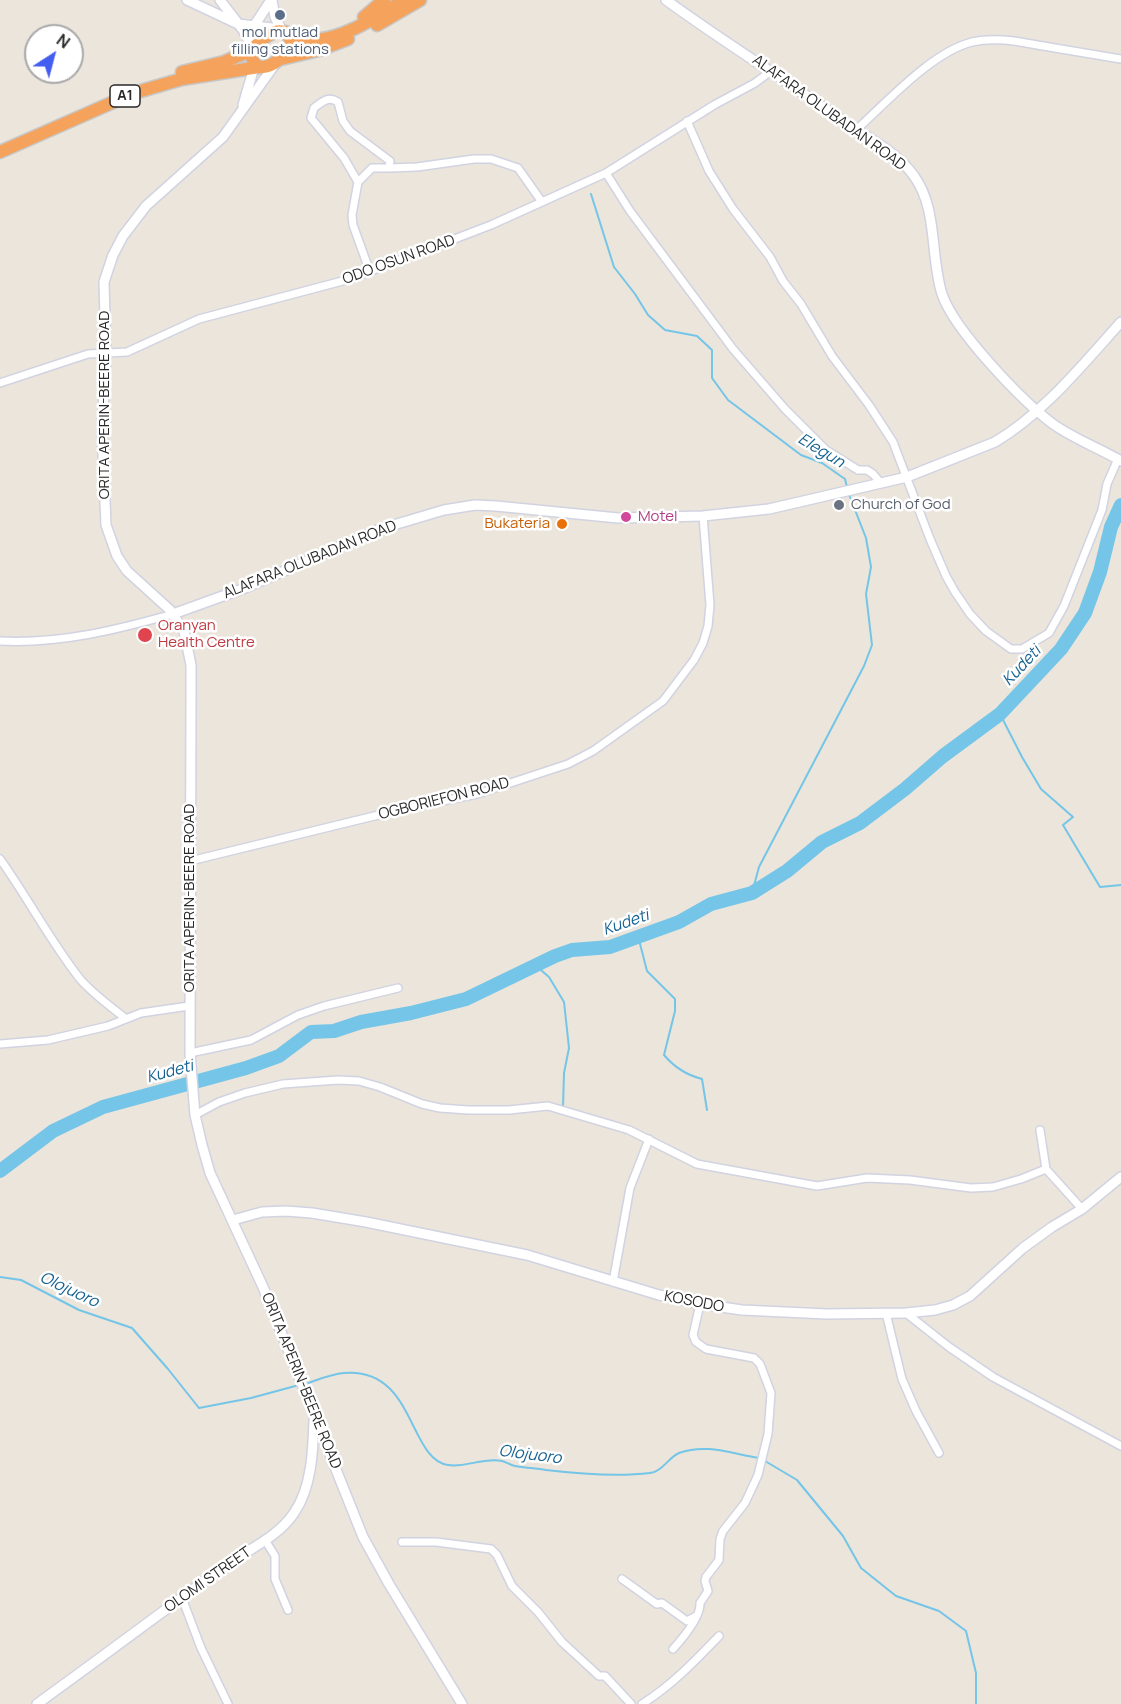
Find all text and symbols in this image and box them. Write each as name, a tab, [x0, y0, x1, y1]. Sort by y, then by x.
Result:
marker: mol mutlad filling stations	[273, 8, 287, 22]
north arrow	[24, 24, 84, 84]
place label: mol mutlad filling stations	[231, 24, 329, 59]
text: N	[52, 29, 75, 53]
street label: ALAFARA OLUBADAN ROAD	[749, 51, 909, 175]
road number: A1	[110, 85, 140, 107]
street label: ODO OSUN ROAD	[340, 231, 458, 289]
street label: ORITA APERIN-BEERE ROAD	[96, 311, 114, 499]
water label: Elegun	[794, 430, 848, 472]
place label: Church of God	[851, 496, 951, 514]
marker: Church of God	[832, 498, 846, 512]
place label: Motel	[638, 508, 677, 526]
marker: Motel	[619, 510, 633, 524]
place label: Bukateria	[484, 515, 550, 533]
street label: ALAFARA OLUBADAN ROAD	[221, 517, 399, 603]
marker: Bukateria	[555, 517, 569, 531]
place label: Oranyan Health Centre	[158, 617, 255, 652]
marker: Oranyan Health Centre	[136, 626, 154, 644]
water label: Kudeti	[999, 642, 1045, 690]
street label: OGBORIEFON ROAD	[377, 774, 511, 824]
street label: ORITA APERIN-BEERE ROAD	[181, 804, 199, 992]
water label: Kudeti	[600, 906, 652, 940]
water label: Kudeti	[145, 1057, 195, 1087]
water label: Olojuoro	[36, 1268, 102, 1312]
street label: KOSODO	[663, 1287, 725, 1317]
street label: ORITA APERIN-BEERE ROAD	[257, 1290, 345, 1472]
water label: Olojuoro	[498, 1442, 562, 1468]
street label: OLOMI STREET	[161, 1543, 255, 1617]

